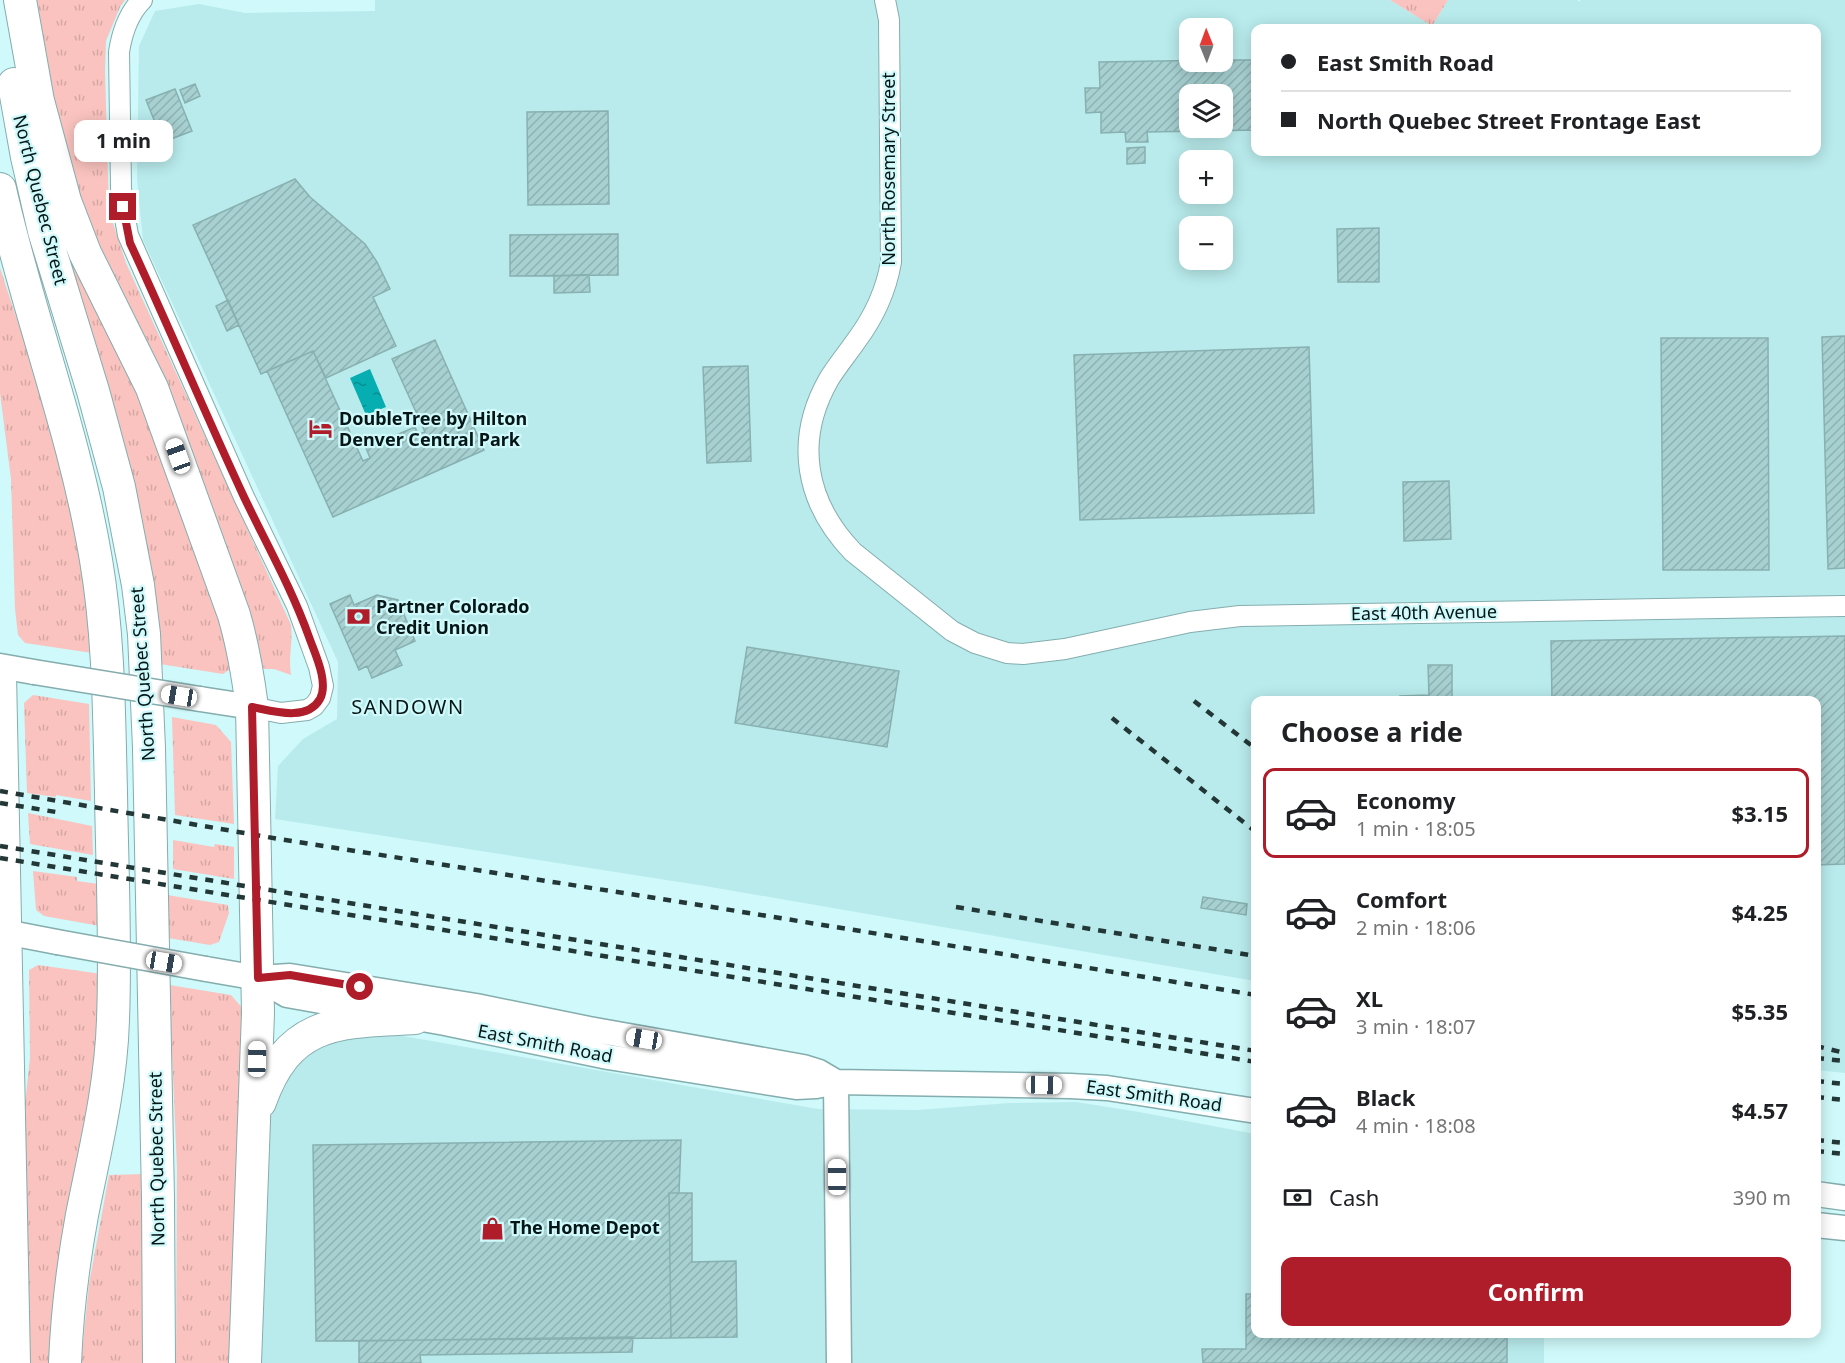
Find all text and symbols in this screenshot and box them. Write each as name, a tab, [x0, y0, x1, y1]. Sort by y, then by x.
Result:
north arrow	[1179, 18, 1233, 72]
map controls	[1179, 18, 1233, 270]
text: East Smith Road	[1317, 47, 1494, 77]
street label: North Rosemary Street	[876, 72, 900, 266]
button: layers	[1179, 84, 1233, 138]
text: North Quebec Street Frontage East	[1317, 105, 1701, 135]
street label: North Quebec Street	[8, 112, 74, 288]
callout: 1 min	[74, 120, 172, 162]
text: 1 min	[96, 127, 151, 154]
button: +	[1179, 150, 1233, 204]
route end	[109, 193, 136, 220]
button: −	[1179, 216, 1233, 270]
place label: DoubleTree by Hilton Denver Central Park	[339, 406, 527, 451]
hotel icon: DoubleTree by Hilton Denver Central Park	[308, 416, 334, 442]
car	[163, 436, 193, 476]
street label: North Quebec Street	[124, 586, 160, 762]
place label: Partner Colorado Credit Union	[376, 594, 530, 639]
street label: East 40th Avenue	[1351, 599, 1497, 625]
bank icon: Partner Colorado Credit Union	[345, 604, 371, 630]
car	[160, 684, 198, 708]
district label: SANDOWN	[351, 693, 465, 720]
text: Choose a ride	[1281, 713, 1463, 750]
text: Economy	[1356, 785, 1455, 815]
icon: car	[1284, 786, 1338, 840]
text: $3.15	[1731, 798, 1788, 828]
text: 1 min · 18:05	[1356, 815, 1476, 842]
text: Comfort	[1356, 884, 1447, 914]
icon: car	[1284, 885, 1338, 939]
text: $4.25	[1731, 897, 1788, 927]
text: 2 min · 18:06	[1356, 914, 1476, 941]
car	[145, 950, 183, 974]
route start	[346, 973, 373, 1000]
text: XL	[1356, 983, 1383, 1013]
icon: car	[1284, 984, 1338, 1038]
text: $5.35	[1731, 996, 1788, 1026]
text: 3 min · 18:07	[1356, 1013, 1476, 1040]
street label: East Smith Road	[476, 1018, 615, 1068]
car	[625, 1027, 663, 1051]
car	[248, 1041, 266, 1077]
street label: North Quebec Street	[142, 1071, 170, 1246]
street label: East Smith Road	[1085, 1074, 1224, 1116]
car	[1026, 1076, 1062, 1094]
text: Black	[1356, 1082, 1415, 1112]
icon: car	[1284, 1083, 1338, 1137]
text: $4.57	[1731, 1095, 1788, 1125]
text: 4 min · 18:08	[1356, 1112, 1476, 1139]
car	[828, 1159, 846, 1195]
icon: cash	[1281, 1181, 1314, 1214]
text: Cash	[1329, 1182, 1379, 1212]
text: 390 m	[1733, 1184, 1791, 1211]
shop icon: The Home Depot	[479, 1215, 505, 1241]
place label: The Home Depot	[510, 1215, 660, 1239]
button: Confirm	[1281, 1257, 1791, 1326]

